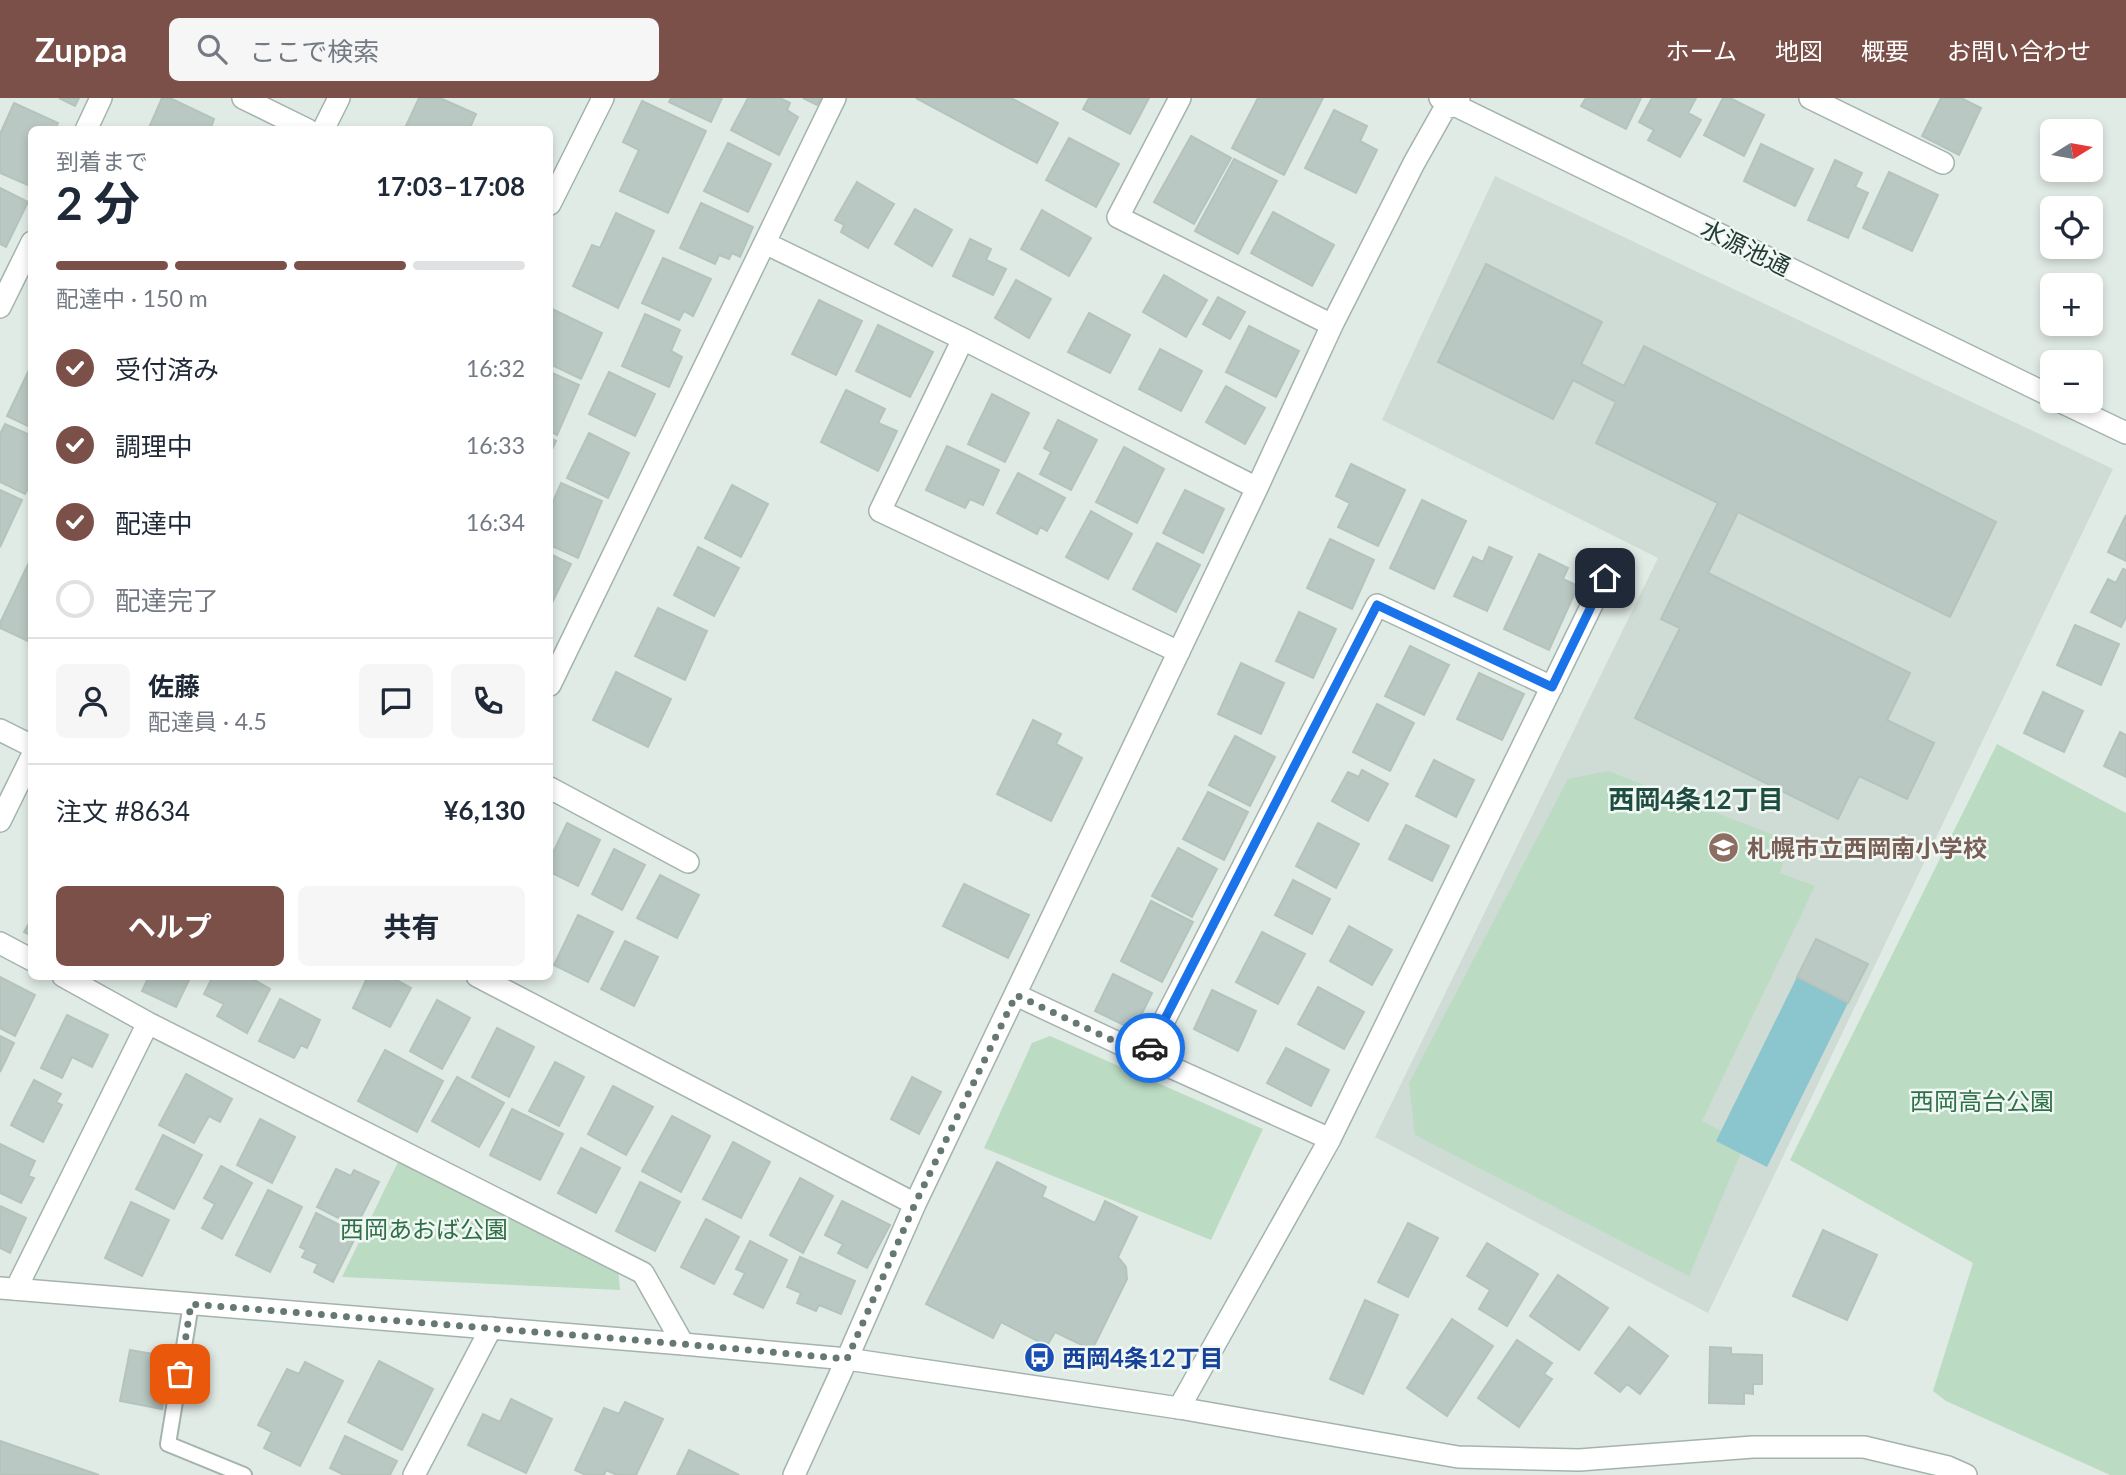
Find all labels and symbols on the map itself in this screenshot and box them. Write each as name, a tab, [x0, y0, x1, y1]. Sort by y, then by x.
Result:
north arrow	[2040, 119, 2104, 182]
street label: 水源池通	[1697, 213, 1795, 281]
pin	[1575, 548, 1635, 608]
district label: 西岡4条12丁目	[1608, 783, 1784, 815]
school or university icon: 札幌市立西岡南小学校	[1707, 830, 1741, 864]
place label: 札幌市立西岡南小学校	[1747, 833, 1987, 862]
courier	[1115, 1013, 1185, 1083]
park label: 西岡高台公園	[1910, 1086, 2054, 1115]
park label: 西岡あおば公園	[340, 1214, 508, 1243]
bus stop icon: 西岡4条12丁目	[1022, 1340, 1056, 1374]
place label: 西岡4条12丁目	[1062, 1343, 1224, 1372]
pin	[150, 1344, 210, 1404]

